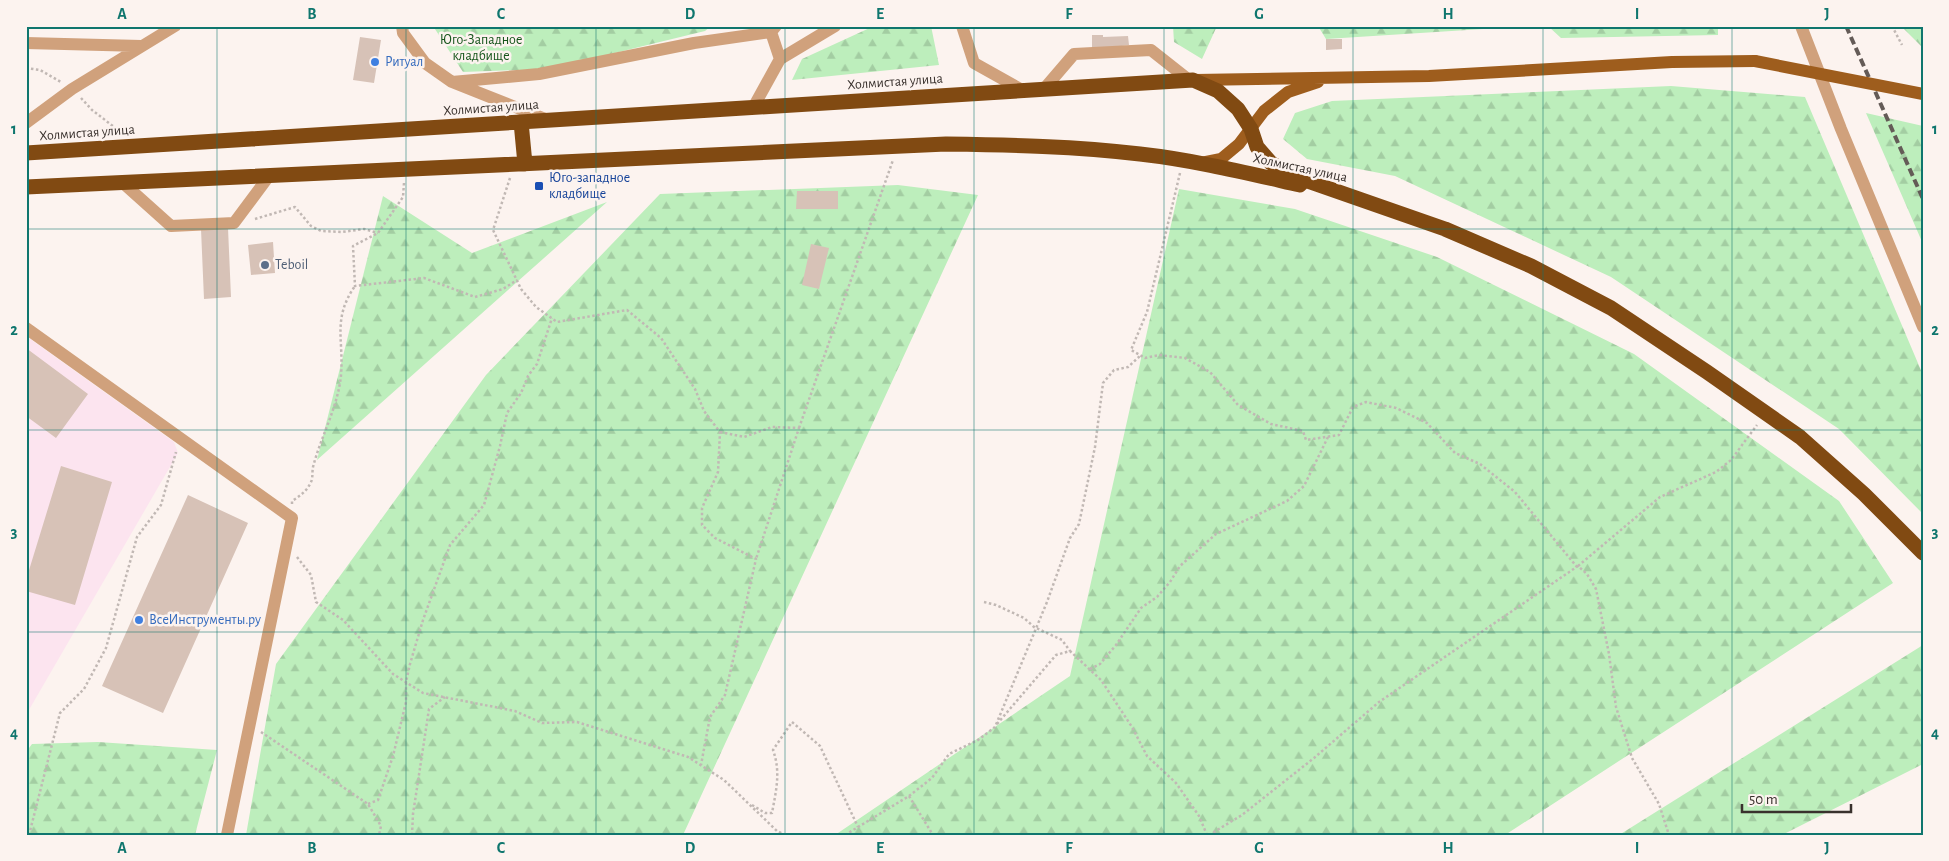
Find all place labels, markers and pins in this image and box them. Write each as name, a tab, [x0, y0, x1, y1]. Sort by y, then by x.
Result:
place label: Ритуал	[385, 55, 423, 69]
marker: Ритуал	[369, 56, 381, 68]
place label: Юго-западное кладбище	[549, 171, 630, 201]
marker: Юго-западное кладбище	[533, 180, 545, 192]
place label: Teboil	[275, 258, 308, 272]
marker: Teboil	[259, 259, 271, 271]
place label: ВсеИнструменты.ру	[149, 613, 261, 627]
marker: ВсеИнструменты.ру	[133, 614, 145, 626]

